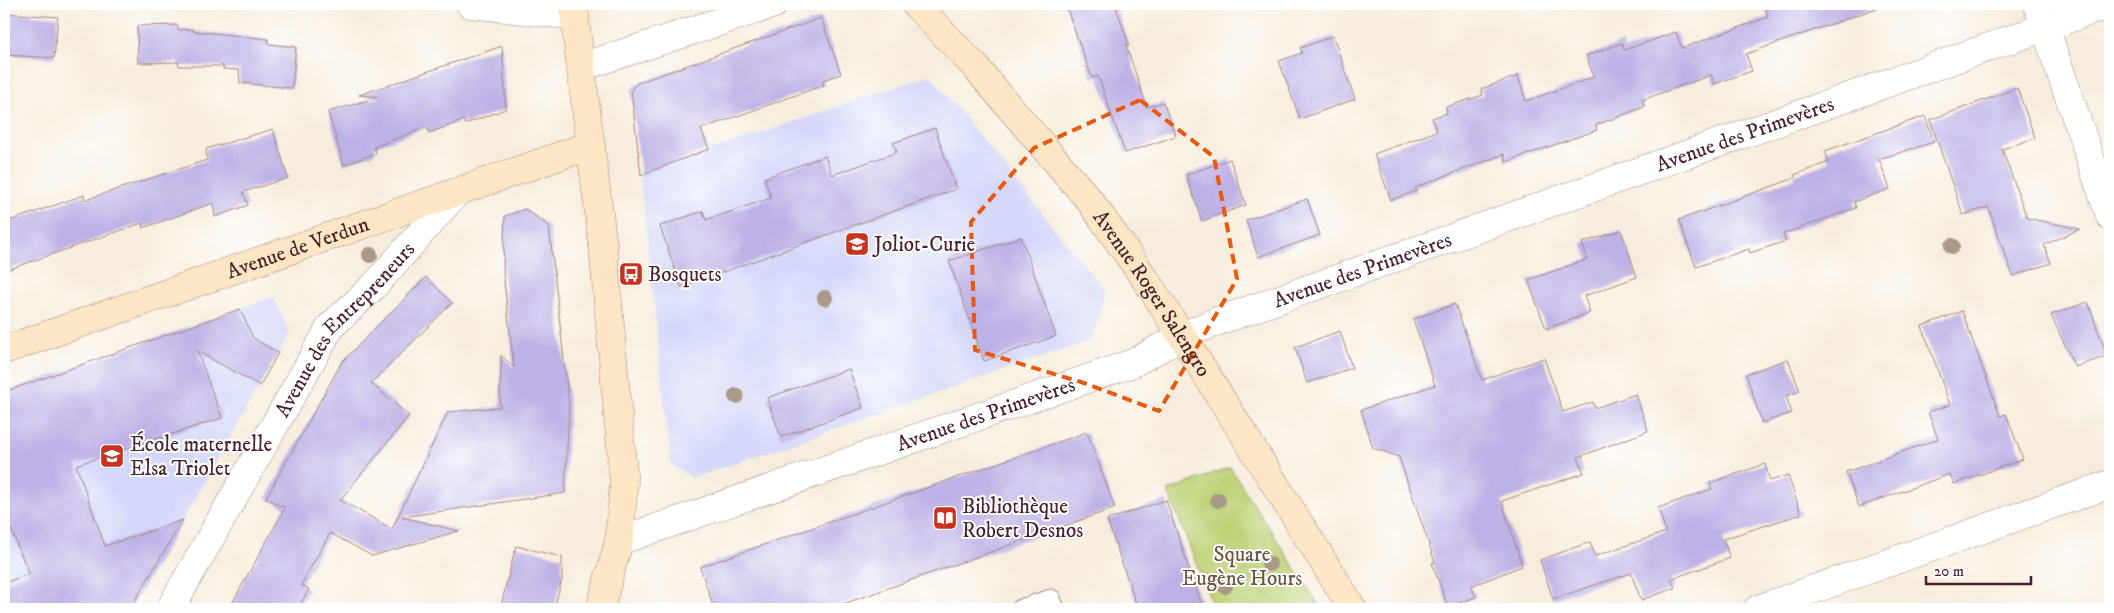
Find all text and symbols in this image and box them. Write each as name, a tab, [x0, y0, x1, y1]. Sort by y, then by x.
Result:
street label: Avenue des Primevères	[1653, 91, 1838, 178]
street label: Avenue Roger Salengro	[1087, 206, 1216, 382]
street label: Avenue de Verdun	[223, 212, 373, 285]
street label: Avenue des Primevères	[1270, 227, 1455, 314]
school or university icon: Joliot-Curie	[844, 231, 870, 257]
place label: Joliot-Curie	[872, 232, 976, 258]
street label: Avenue des Entrepreneurs	[270, 237, 421, 422]
bus stop icon: Bosquets	[618, 261, 644, 287]
place label: Bosquets	[648, 262, 721, 288]
street label: Avenue des Primevères	[893, 372, 1079, 458]
place label: École maternelle Elsa Triolet	[130, 431, 273, 482]
school or university icon: École maternelle Elsa Triolet	[99, 443, 125, 469]
place label: Bibliothèque Robert Desnos	[962, 494, 1083, 544]
library icon: Bibliothèque Robert Desnos	[932, 505, 958, 531]
park label: Square Eugène Hours	[1182, 542, 1302, 592]
scale bar	[1926, 553, 2032, 585]
text: 20 m	[1934, 562, 1964, 581]

